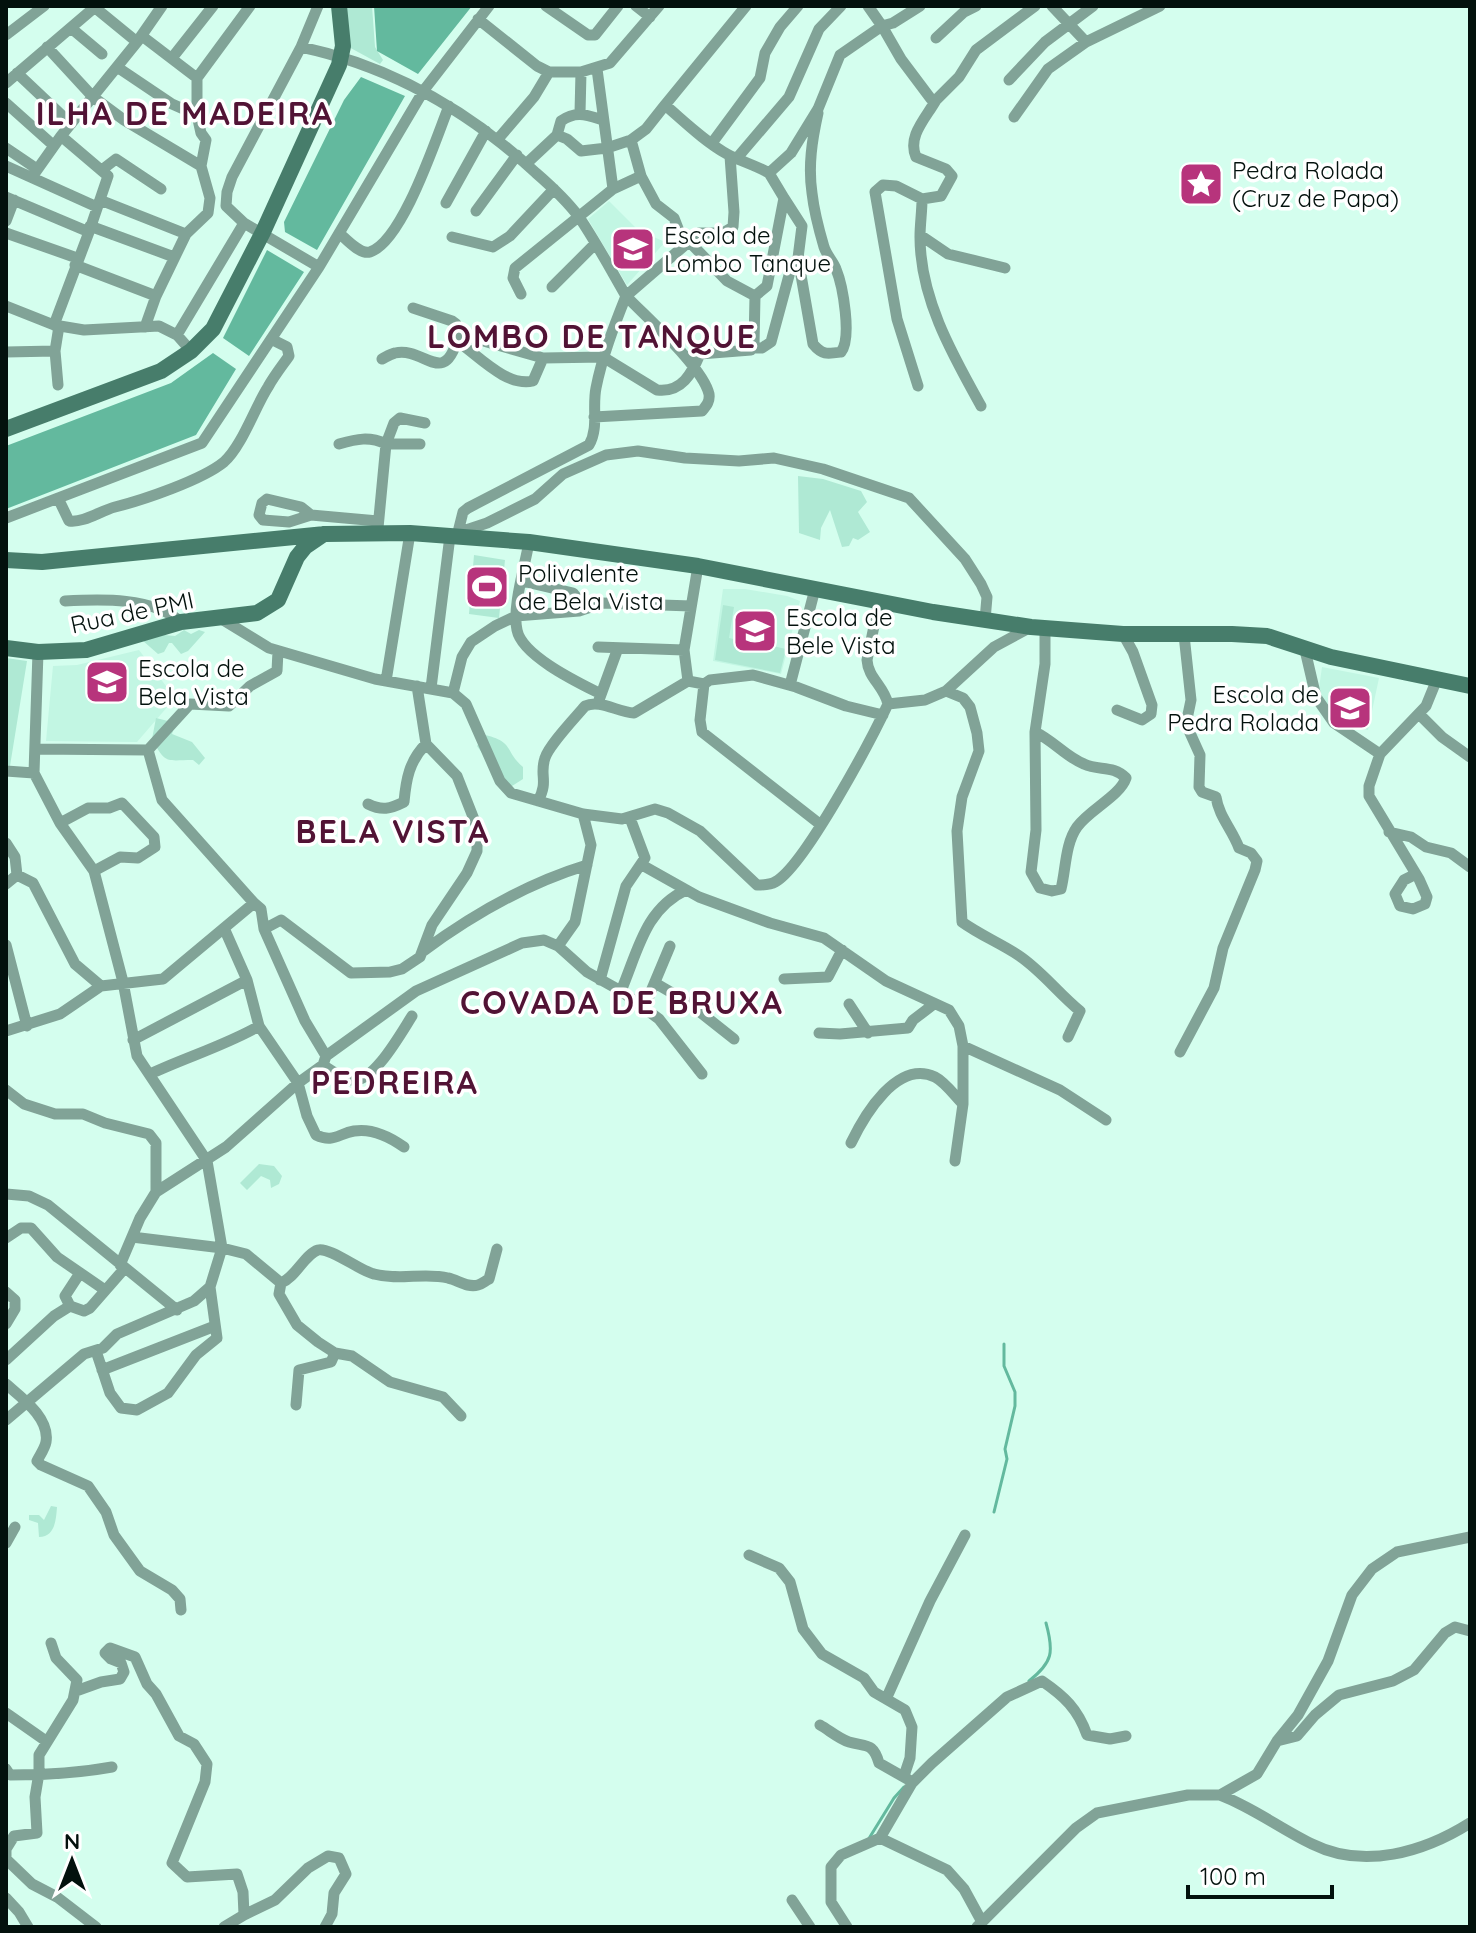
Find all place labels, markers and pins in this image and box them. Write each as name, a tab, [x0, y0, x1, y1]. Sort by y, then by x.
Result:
place label: Pedra Rolada (Cruz de Papa)	[1232, 155, 1399, 213]
place icon: Pedra Rolada (Cruz de Papa)	[1177, 160, 1225, 208]
place label: Escola de Lombo Tanque	[664, 220, 831, 278]
school or university icon: Escola de Lombo Tanque	[609, 225, 657, 273]
place label: Polivalente de Bela Vista	[518, 558, 663, 616]
sports icon: Polivalente de Bela Vista	[463, 563, 511, 611]
place label: Escola de Bele Vista	[786, 602, 896, 660]
school or university icon: Escola de Bele Vista	[731, 607, 779, 655]
place label: Escola de Bela Vista	[138, 653, 249, 711]
school or university icon: Escola de Bela Vista	[83, 658, 131, 706]
place label: Escola de Pedra Rolada	[1167, 679, 1319, 737]
school or university icon: Escola de Pedra Rolada	[1326, 684, 1374, 732]

